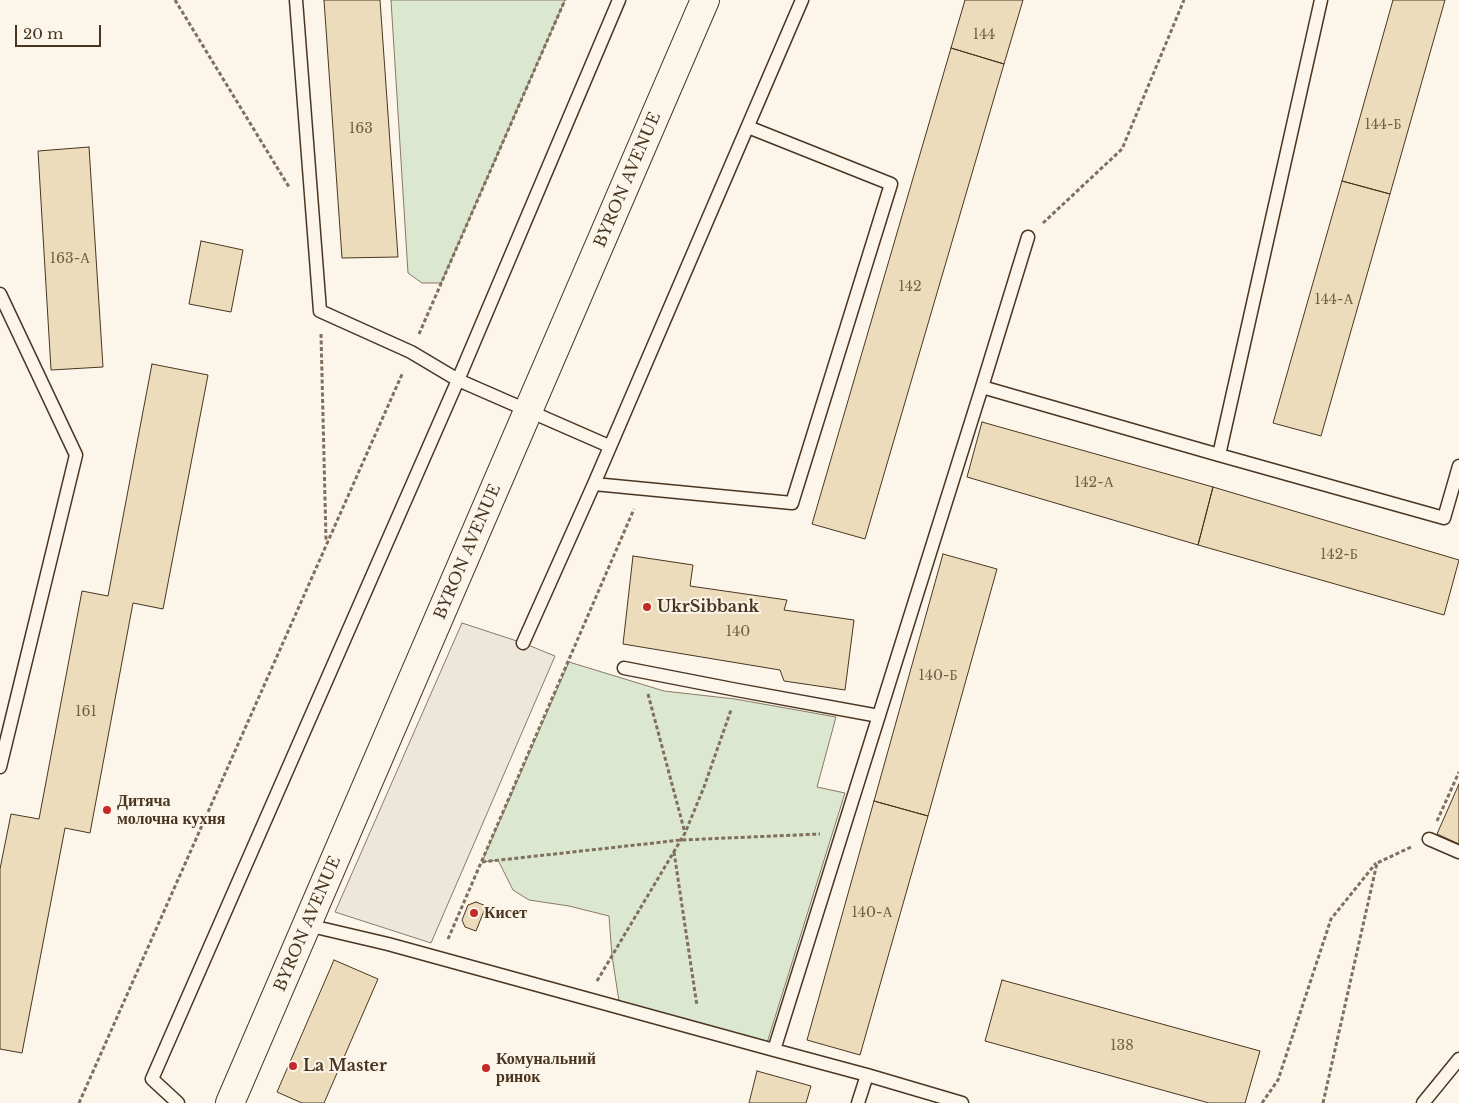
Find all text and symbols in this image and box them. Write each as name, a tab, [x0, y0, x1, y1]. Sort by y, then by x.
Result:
scale bar	[18, 15, 104, 47]
text: 20 m	[23, 24, 63, 43]
house number: 144	[973, 27, 995, 43]
street label: BYRON AVENUE	[591, 110, 665, 250]
house number: 144-Б	[1364, 117, 1402, 133]
house number: 163	[349, 121, 373, 137]
house number: 163-А	[50, 251, 90, 267]
house number: 142	[898, 279, 922, 295]
house number: 144-А	[1314, 292, 1354, 308]
house number: 142-А	[1074, 475, 1114, 491]
street label: BYRON AVENUE	[431, 482, 505, 622]
house number: 142-Б	[1320, 547, 1358, 563]
place label: UkrSibbank	[657, 597, 759, 617]
marker: UkrSibbank	[641, 601, 653, 613]
house number: 140	[726, 624, 750, 640]
house number: 140-Б	[919, 668, 957, 684]
house number: 161	[75, 704, 97, 720]
place label: Дитяча молочна кухня	[117, 791, 225, 829]
marker: Дитяча молочна кухня	[101, 804, 113, 816]
street label: BYRON AVENUE	[271, 854, 345, 994]
place label: Кисет	[484, 903, 527, 923]
house number: 140-А	[851, 905, 893, 921]
marker: Кисет	[468, 907, 480, 919]
house number: 138	[1110, 1038, 1134, 1054]
place label: Комунальний ринок	[496, 1049, 596, 1087]
place label: La Master	[303, 1056, 387, 1076]
marker: La Master	[287, 1060, 299, 1072]
marker: Комунальний ринок	[480, 1062, 492, 1074]

